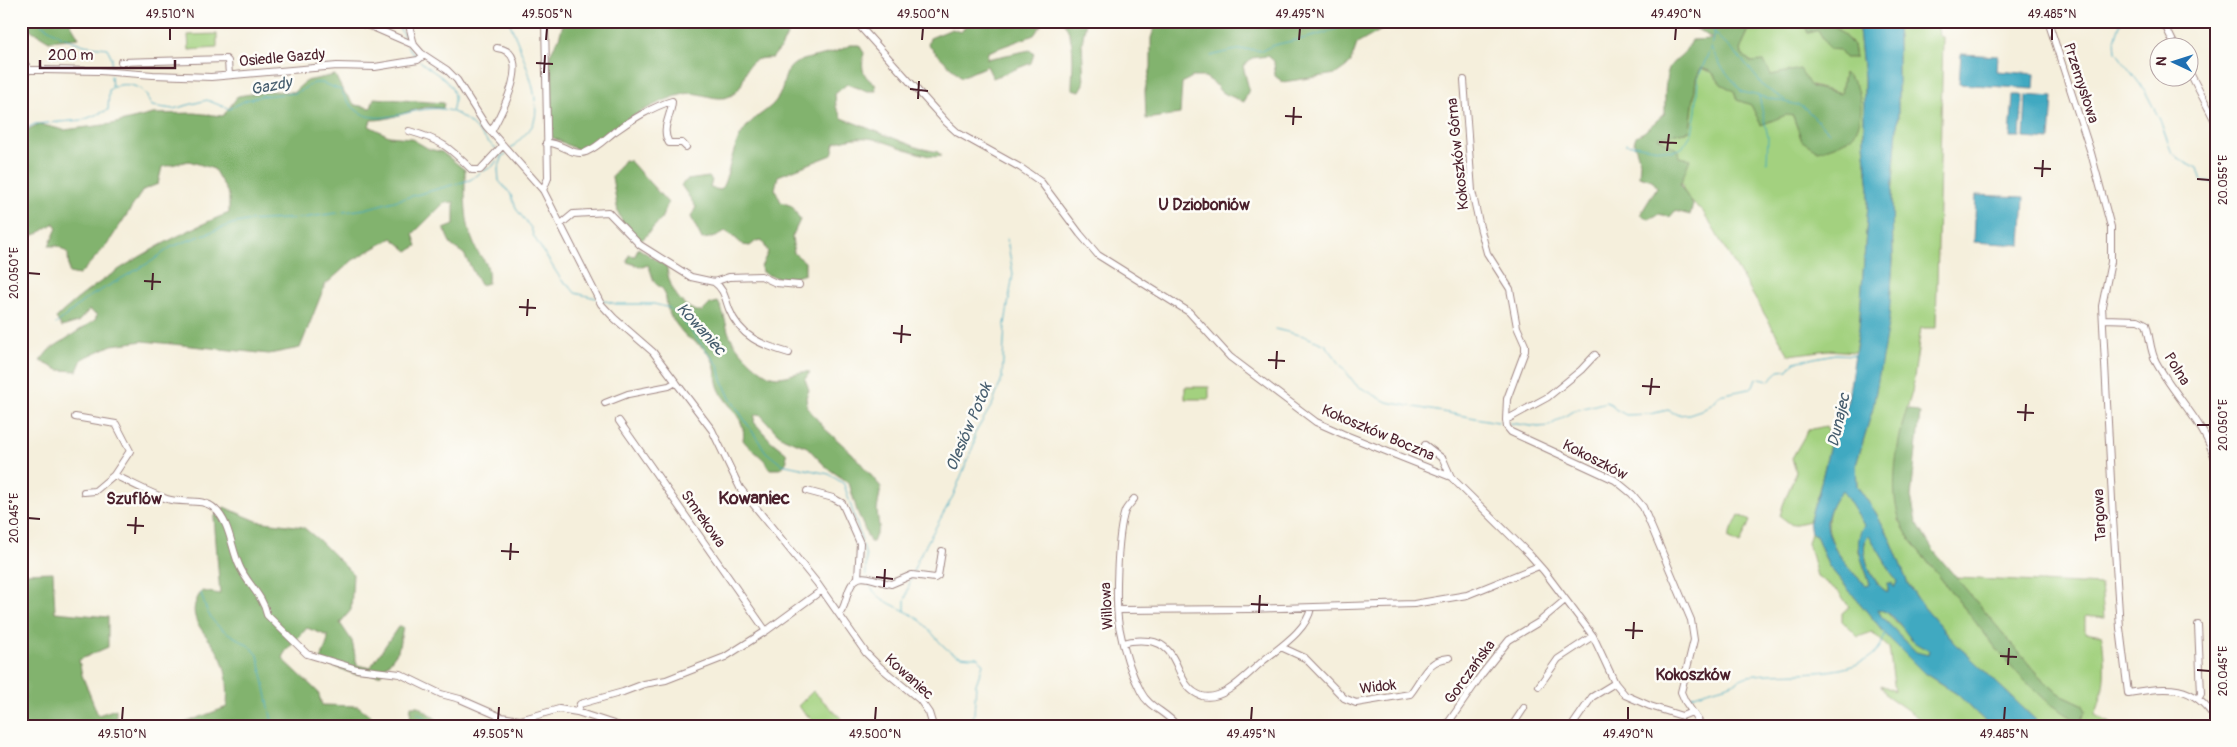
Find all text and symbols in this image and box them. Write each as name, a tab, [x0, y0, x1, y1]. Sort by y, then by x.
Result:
text: 49.510°N	[146, 7, 194, 22]
text: 49.505°N	[522, 7, 572, 22]
text: 49.500°N	[897, 7, 949, 22]
text: 49.495°N	[1276, 7, 1324, 22]
text: 49.490°N	[1651, 7, 1701, 22]
text: 49.485°N	[2028, 7, 2076, 22]
scale bar	[40, 38, 175, 70]
north arrow	[2150, 38, 2200, 88]
street label: Przemysłowa	[2059, 40, 2103, 126]
street label: Osiedle Gazdy	[238, 45, 326, 71]
text: 200 m	[48, 46, 93, 65]
text: N	[2153, 56, 2170, 66]
water label: Gazdy	[249, 72, 295, 100]
street label: Kokoszków Górna	[1443, 97, 1473, 211]
text: 20.055°E	[2216, 155, 2231, 205]
district label: U Dzioboniów	[1158, 195, 1250, 215]
text: 20.050°E	[7, 247, 22, 299]
water label: Kowaniec	[672, 299, 730, 360]
street label: Polna	[2160, 349, 2194, 389]
water label: Olesiów Potok	[941, 379, 997, 474]
water label: Dunajec	[1823, 391, 1855, 449]
text: 20.050°E	[2216, 399, 2231, 451]
street label: Kokoszków Boczna	[1318, 401, 1438, 465]
street label: Kokoszków	[1559, 436, 1631, 484]
street label: Smrekowa	[676, 487, 730, 551]
district label: Kowaniec	[718, 487, 790, 510]
street label: Targowa	[2089, 488, 2111, 542]
district label: Szuflów	[106, 489, 162, 509]
text: 20.045°E	[7, 493, 22, 543]
street label: Willowa	[1096, 582, 1118, 630]
street label: Gorczańska	[1440, 636, 1500, 708]
text: 20.045°E	[2216, 646, 2231, 696]
street label: Kowaniec	[880, 650, 938, 704]
district label: Kokoszków	[1655, 665, 1731, 685]
street label: Widok	[1359, 675, 1398, 699]
text: 49.510°N	[98, 727, 146, 742]
text: 49.505°N	[473, 727, 523, 742]
text: 49.500°N	[849, 727, 901, 742]
text: 49.495°N	[1227, 727, 1275, 742]
text: 49.490°N	[1603, 727, 1653, 742]
text: 49.485°N	[1980, 727, 2028, 742]

